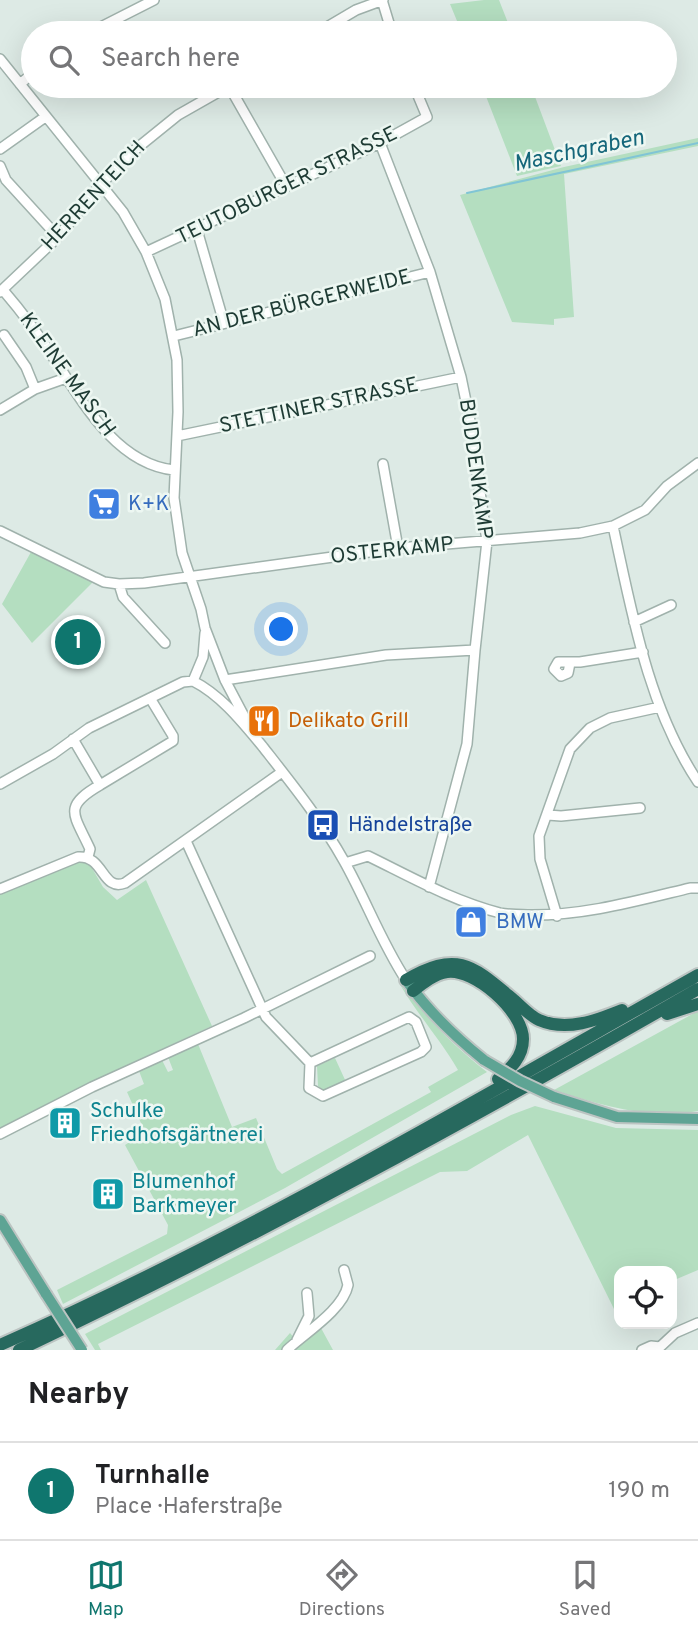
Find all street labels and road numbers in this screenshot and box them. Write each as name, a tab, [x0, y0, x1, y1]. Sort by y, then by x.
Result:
street label: TEUTOBURGER STRASSE	[172, 121, 402, 251]
street label: HERRENTEICH	[36, 135, 152, 257]
street label: AN DER BÜRGERWEIDE	[190, 264, 414, 344]
street label: KLEINE MASCH	[13, 308, 121, 442]
street label: STETTINER STRASSE	[217, 372, 421, 440]
street label: BUDDENKAMP	[452, 397, 498, 541]
street label: OSTERKAMP	[329, 531, 455, 571]

